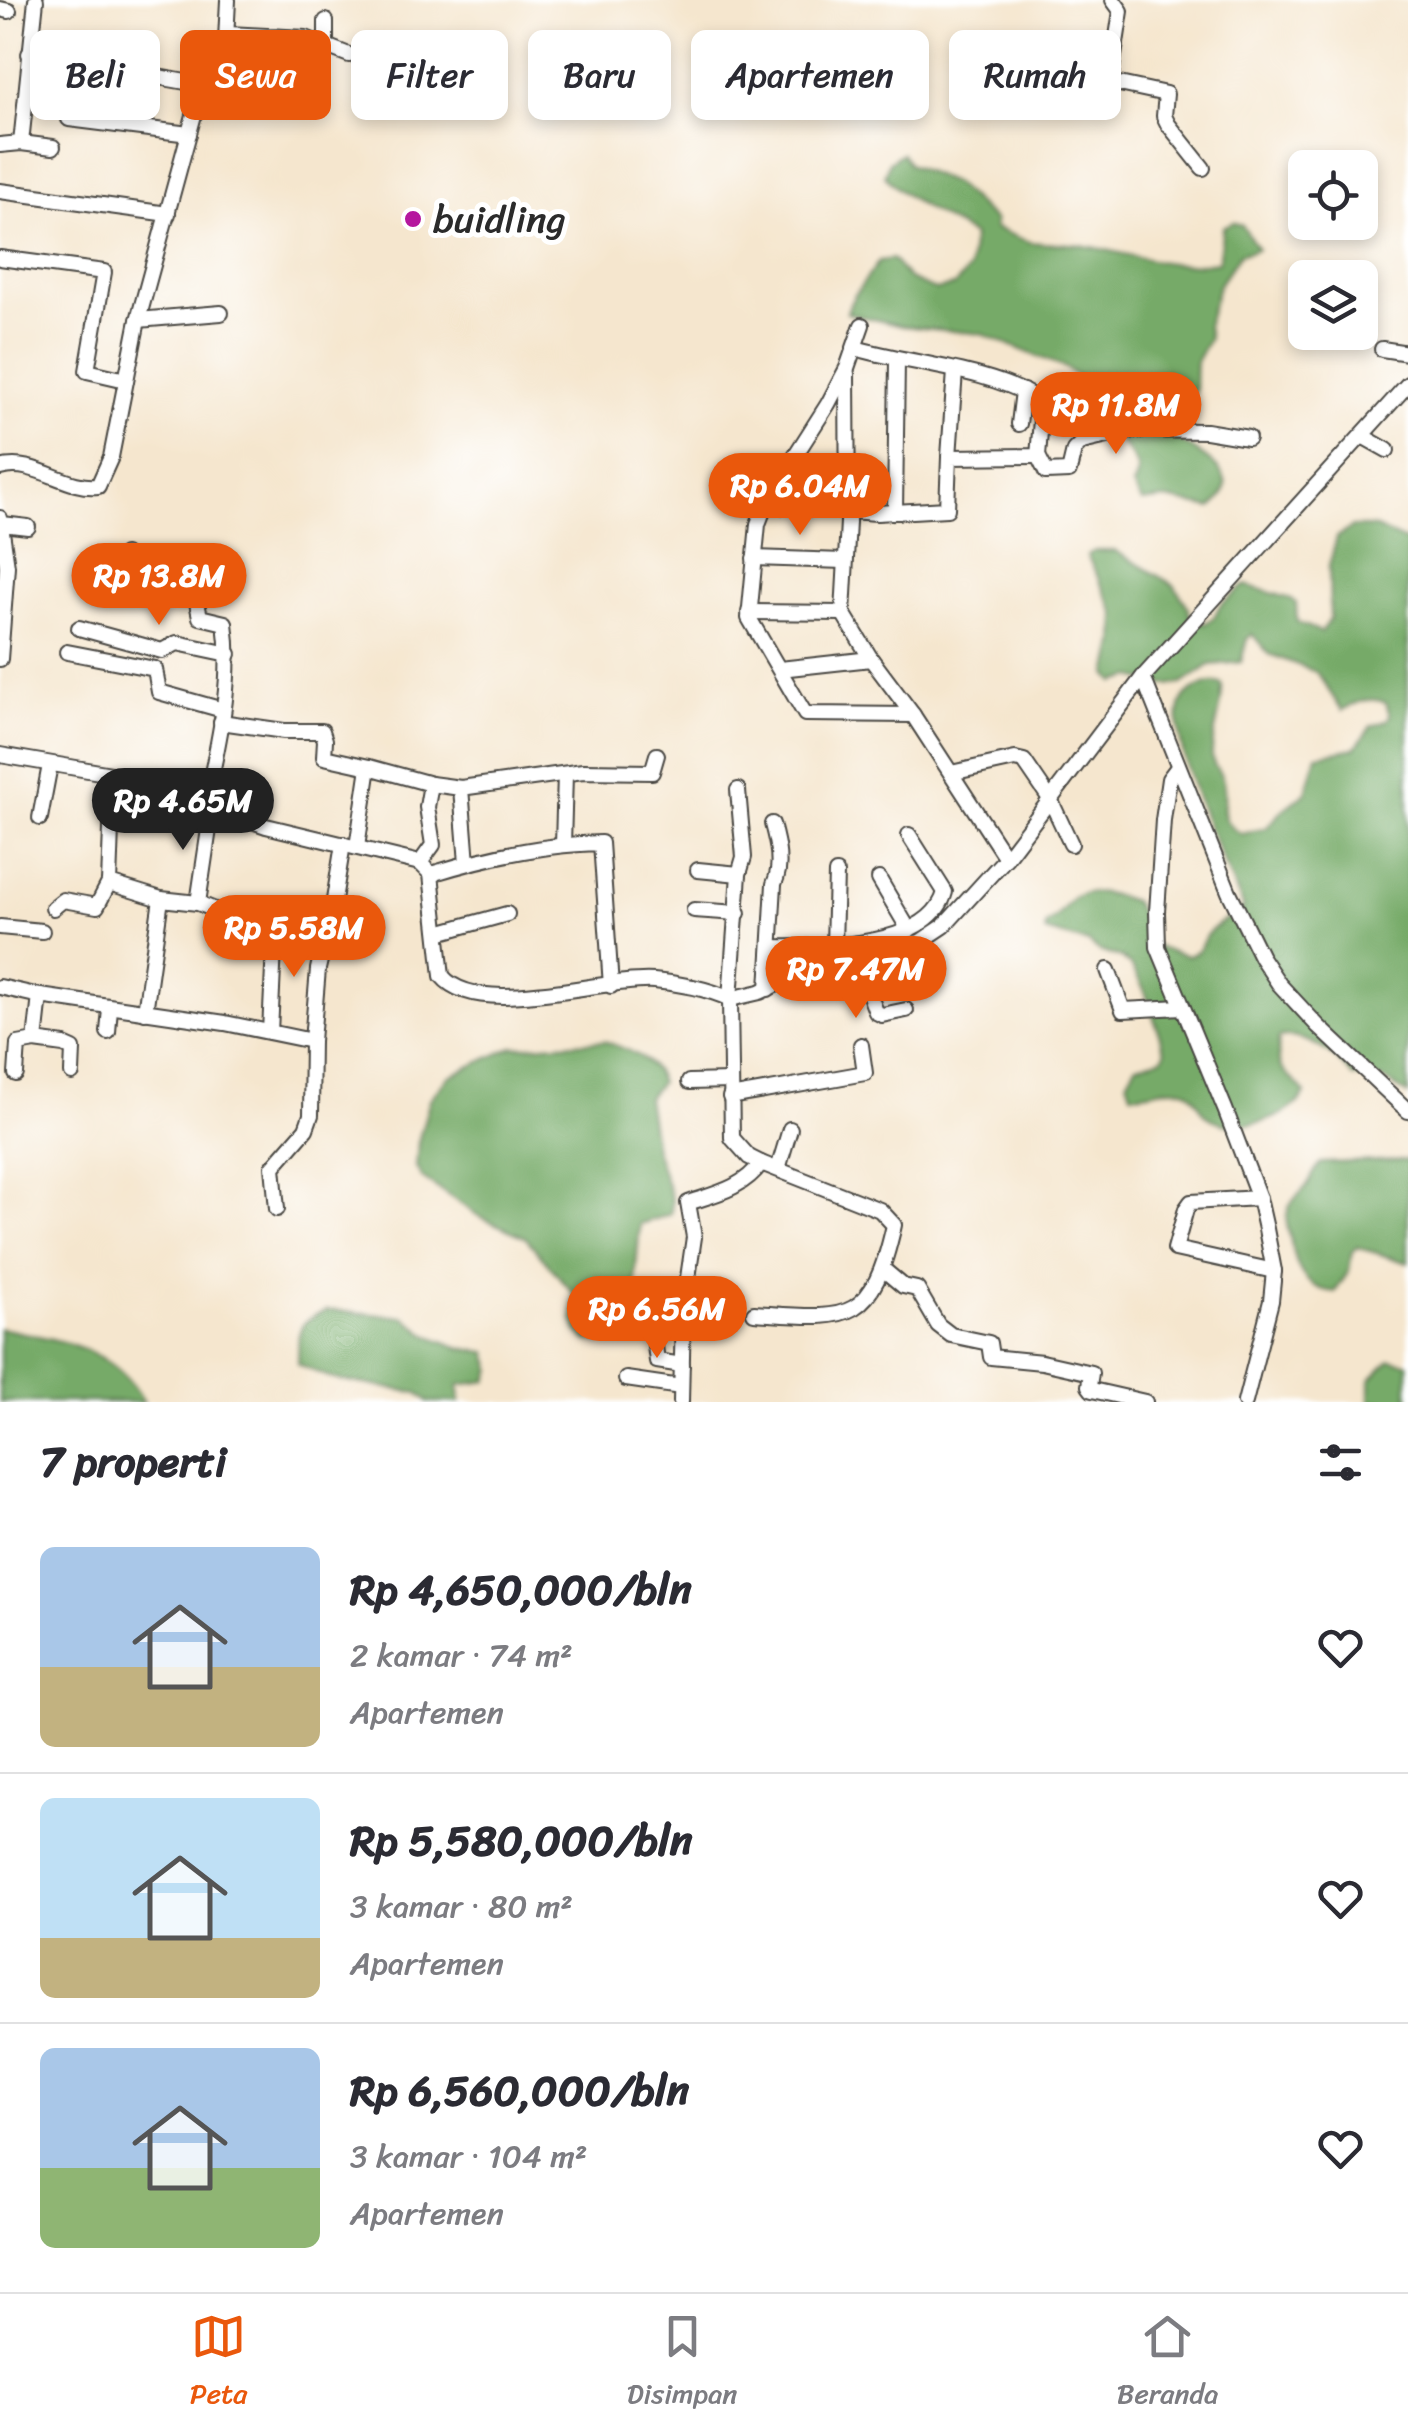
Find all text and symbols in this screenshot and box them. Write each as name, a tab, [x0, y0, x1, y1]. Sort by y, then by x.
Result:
chip: Beli	[30, 30, 160, 120]
chip: Sewa	[180, 30, 331, 120]
chip: Filter	[351, 30, 508, 120]
chip: Baru	[528, 30, 671, 120]
chip: Apartemen	[691, 30, 929, 120]
chip: Rumah	[949, 30, 1121, 120]
map controls	[1288, 150, 1378, 350]
button: locate	[1288, 150, 1378, 240]
place label: buidling	[433, 186, 566, 253]
marker: buidling	[402, 208, 424, 230]
button: layers	[1288, 260, 1378, 350]
pin: Rp 11.8M	[1013, 372, 1219, 457]
text: Rp 11.8M	[1052, 376, 1180, 433]
pin: Rp 6.04M	[697, 453, 903, 538]
text: Rp 6.04M	[731, 457, 869, 514]
pin: Rp 13.8M	[56, 543, 262, 628]
text: Rp 13.8M	[93, 547, 225, 604]
pin: Rp 4.65M	[80, 768, 286, 853]
text: Rp 4.65M	[114, 772, 252, 829]
pin: Rp 5.58M	[191, 895, 397, 980]
text: Rp 5.58M	[225, 899, 363, 956]
pin: Rp 7.47M	[753, 936, 959, 1021]
text: Rp 7.47M	[788, 940, 924, 997]
pin: Rp 6.56M	[554, 1276, 760, 1361]
text: Rp 6.56M	[589, 1280, 725, 1337]
text: 7 properti	[40, 1425, 227, 1499]
icon: filters	[1313, 1435, 1368, 1490]
text: Rp 4,650,000/bln	[350, 1553, 692, 1627]
icon: home	[120, 1587, 240, 1707]
icon: heart	[1313, 1620, 1368, 1675]
text: 2 kamar · 74 m²	[350, 1627, 573, 1684]
text: Apartemen	[350, 1684, 504, 1741]
text: Rp 5,580,000/bln	[350, 1804, 693, 1878]
icon: home	[120, 1838, 240, 1958]
icon: heart	[1313, 1871, 1368, 1926]
text: 3 kamar · 80 m²	[350, 1878, 573, 1935]
text: Apartemen	[350, 1935, 504, 1992]
text: Rp 6,560,000/bln	[350, 2054, 689, 2128]
icon: home	[120, 2088, 240, 2208]
icon: heart	[1313, 2121, 1368, 2176]
text: 3 kamar · 104 m²	[350, 2128, 587, 2185]
text: Apartemen	[350, 2185, 504, 2242]
tab: Peta	[190, 2309, 247, 2418]
tab: Disimpan	[627, 2309, 737, 2418]
tab: Beranda	[1117, 2309, 1218, 2418]

